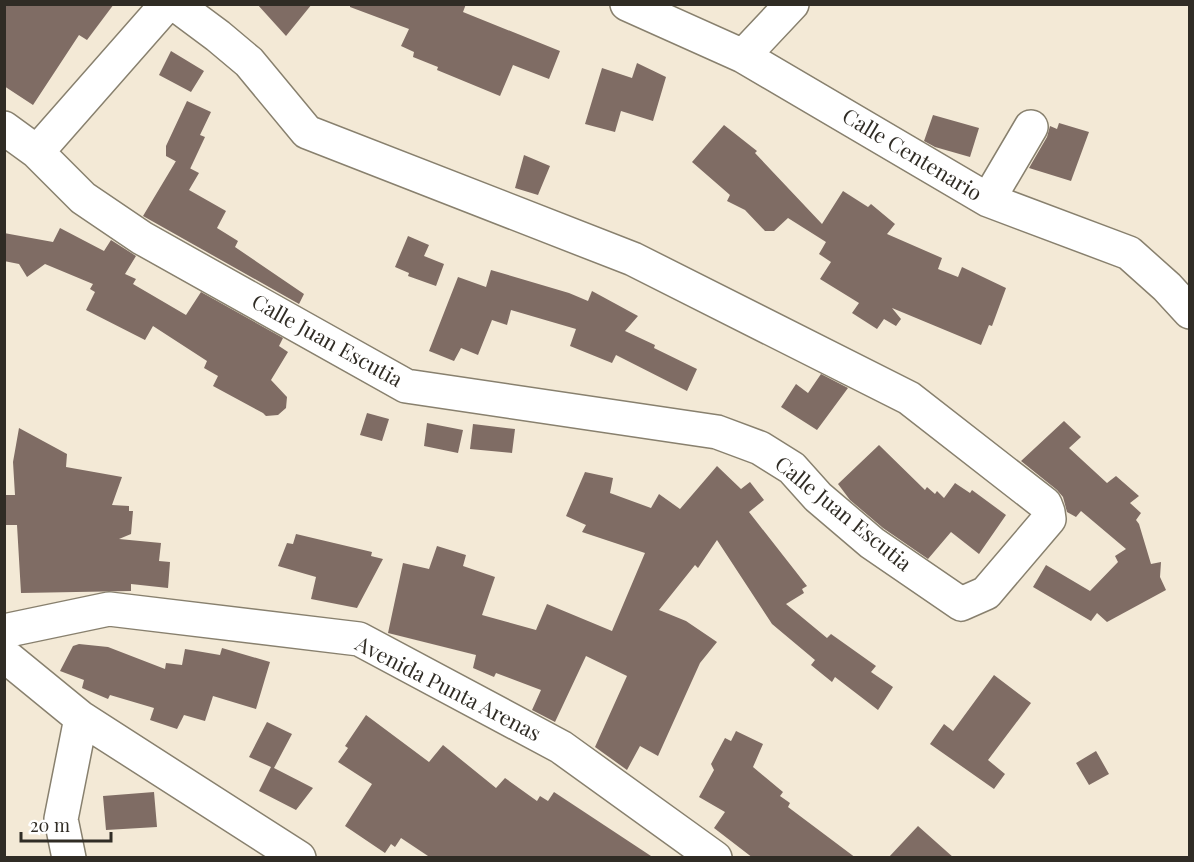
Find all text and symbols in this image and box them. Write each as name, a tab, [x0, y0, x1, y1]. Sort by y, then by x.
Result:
street label: Calle Centenario	[838, 101, 988, 206]
street label: Calle Juan Escutia	[248, 286, 409, 393]
street label: Calle Juan Escutia	[770, 449, 919, 577]
street label: Avenida Punta Arenas	[351, 628, 546, 746]
scale bar	[21, 805, 111, 843]
text: 20 m	[30, 813, 70, 837]

